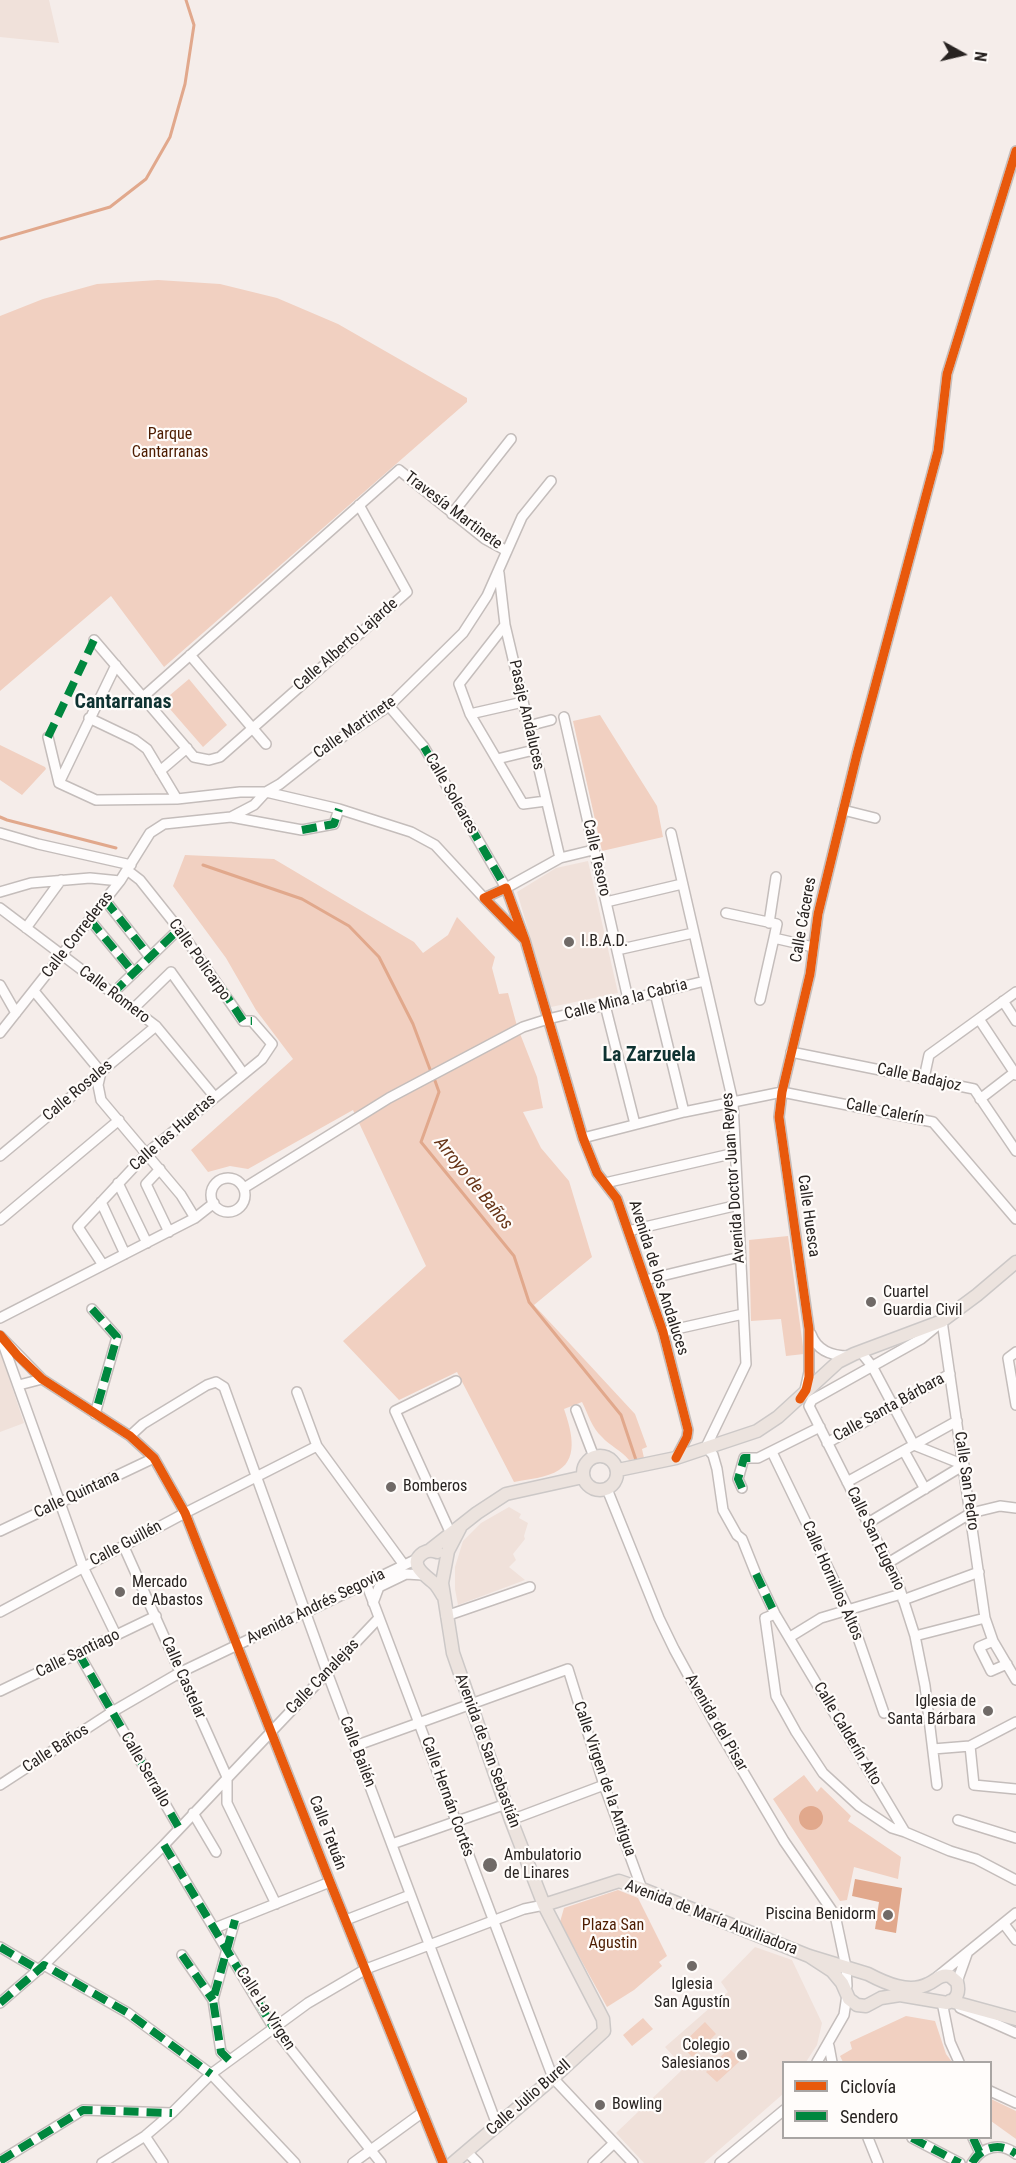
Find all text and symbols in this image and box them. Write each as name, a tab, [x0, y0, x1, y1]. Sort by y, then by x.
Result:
north arrow	[932, 24, 992, 84]
text: N	[970, 50, 990, 63]
park label: Parque Cantarranas	[132, 425, 208, 463]
street label: Travesía Martinete	[400, 468, 506, 554]
street label: Calle Alberto Lajarde	[290, 595, 402, 695]
street label: Pasaje Andaluces	[504, 658, 548, 772]
district label: Cantarranas	[75, 691, 171, 715]
street label: Calle Martinete	[310, 693, 400, 763]
street label: Calle Soleares	[420, 750, 482, 838]
street label: Calle Tesoro	[578, 818, 614, 898]
street label: Calle Cáceres	[787, 876, 821, 964]
street label: Calle Correderas	[38, 888, 118, 982]
street label: Calle Policarpo	[164, 915, 234, 1005]
place label: I.B.A.D.	[581, 932, 628, 952]
marker: I.B.A.D.	[562, 935, 576, 949]
street label: Calle Romero	[75, 962, 153, 1028]
street label: Calle Mina la Cabria	[563, 975, 689, 1025]
district label: La Zarzuela	[602, 1044, 696, 1068]
street label: Calle Rosales	[39, 1056, 117, 1126]
street label: Calle Badajoz	[875, 1060, 963, 1096]
street label: Calle las Huertas	[126, 1090, 220, 1176]
street label: Avenida Doctor Juan Reyes	[718, 1092, 750, 1264]
street label: Calle Calerín	[844, 1095, 926, 1129]
water label: Arroyo de Baños	[429, 1133, 517, 1235]
street label: Calle Huesca	[793, 1174, 823, 1258]
street label: Avenida de los Andaluces	[624, 1198, 692, 1358]
place label: Cuartel Guardia Civil	[883, 1283, 962, 1321]
marker: Cuartel Guardia Civil	[864, 1295, 878, 1309]
street label: Calle Santa Bárbara	[830, 1370, 948, 1446]
street label: Calle San Pedro	[950, 1430, 982, 1532]
street label: Calle Quintana	[31, 1467, 123, 1523]
place label: Bomberos	[403, 1477, 467, 1497]
marker: Bomberos	[384, 1480, 398, 1494]
street label: Calle San Eugenio	[842, 1484, 908, 1594]
street label: Calle Guillén	[87, 1517, 165, 1571]
street label: Calle Hornillos Altos	[797, 1518, 867, 1644]
street label: Avenida Andrés Segovia	[244, 1565, 388, 1649]
place label: Mercado de Abastos	[132, 1573, 203, 1611]
marker: Mercado de Abastos	[113, 1585, 127, 1599]
street label: Calle Santiago	[33, 1625, 123, 1683]
street label: Calle Castelar	[156, 1634, 210, 1722]
street label: Calle Canalejas	[282, 1635, 364, 1719]
street label: Avenida de San Sebastián	[450, 1671, 524, 1831]
street label: Avenida del Pisar	[680, 1671, 752, 1775]
street label: Calle Calderín Alto	[809, 1679, 885, 1789]
place label: Iglesia de Santa Bárbara	[887, 1692, 976, 1730]
street label: Calle Virgen de la Antigua	[569, 1699, 639, 1859]
marker: Iglesia de Santa Bárbara	[981, 1704, 995, 1718]
street label: Calle Bailén	[335, 1714, 379, 1790]
street label: Calle Baños	[19, 1721, 93, 1777]
street label: Calle Serrallo	[116, 1729, 174, 1811]
street label: Calle Hernán Cortés	[416, 1734, 478, 1860]
street label: Calle Tetuán	[304, 1793, 350, 1873]
place label: Ambulatorio de Linares	[504, 1846, 581, 1884]
marker: Ambulatorio de Linares	[481, 1856, 499, 1874]
street label: Avenida de María Auxiliadora	[622, 1876, 800, 1960]
place label: Piscina Benidorm	[765, 1905, 876, 1925]
marker: Piscina Benidorm	[881, 1908, 895, 1922]
park label: Plaza San Agustin	[582, 1916, 644, 1954]
marker: Iglesia San Agustín	[685, 1959, 699, 1973]
street label: Calle La Virgen	[231, 1964, 299, 2054]
place label: Iglesia San Agustín	[654, 1975, 730, 2013]
place label: Colegio Salesianos	[661, 2036, 730, 2074]
marker: Colegio Salesianos	[735, 2048, 749, 2062]
street label: Calle Julio Burell	[483, 2056, 575, 2140]
legend	[782, 2061, 992, 2139]
text: Ciclovía	[840, 2076, 896, 2097]
place label: Bowling	[612, 2095, 662, 2115]
marker: Bowling	[593, 2098, 607, 2112]
text: Sendero	[840, 2106, 898, 2127]

